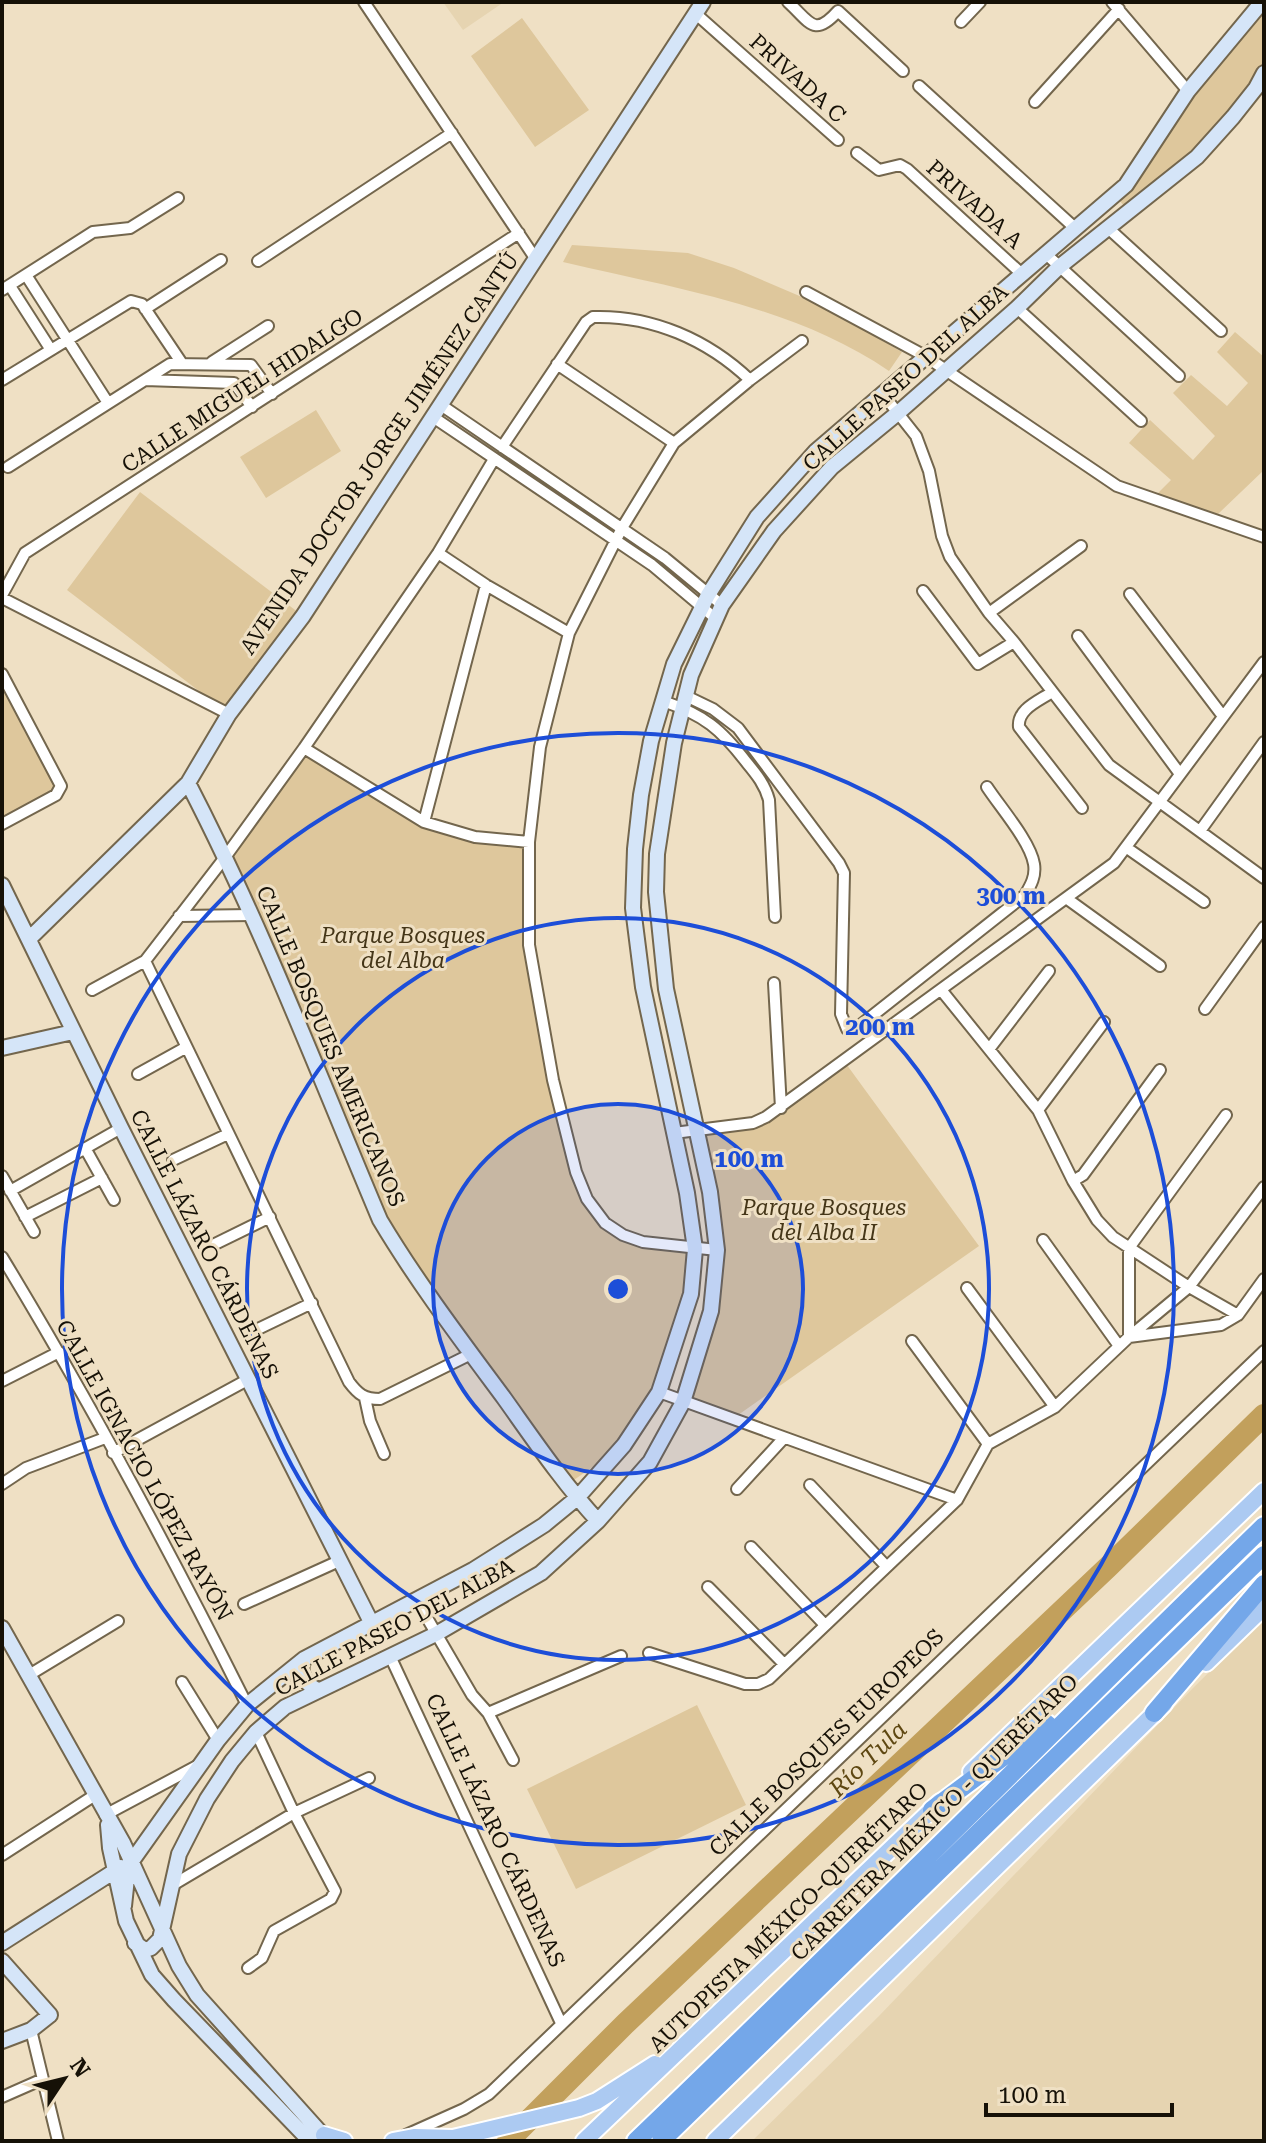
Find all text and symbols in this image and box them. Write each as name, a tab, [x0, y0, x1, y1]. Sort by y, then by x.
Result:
street label: PRIVADA C	[745, 29, 851, 128]
street label: PRIVADA A	[922, 155, 1028, 254]
street label: AVENIDA DOCTOR JORGE JIMÉNEZ CANTÚ	[233, 246, 524, 659]
street label: CALLE PASEO DEL ALBA	[798, 278, 1013, 476]
street label: CALLE MIGUEL HIDALGO	[117, 303, 367, 478]
street label: CALLE BOSQUES AMERICANOS	[251, 882, 410, 1210]
text: 300 m	[976, 882, 1046, 910]
park label: Parque Bosques del Alba	[320, 923, 485, 973]
text: 200 m	[845, 1013, 915, 1041]
street label: CALLE LÁZARO CÁRDENAS	[126, 1105, 284, 1383]
text: 100 m	[714, 1145, 784, 1173]
park label: Parque Bosques del Alba II	[741, 1195, 906, 1245]
centre of rings	[604, 1275, 632, 1303]
street label: CALLE IGNACIO LÓPEZ RAYÓN	[51, 1315, 240, 1625]
street label: CALLE PASEO DEL ALBA	[270, 1553, 519, 1701]
street label: CALLE BOSQUES EUROPEOS	[704, 1624, 949, 1861]
street label: CARRETERA MÉXICO - QUERÉTARO	[785, 1668, 1083, 1966]
street label: CALLE LÁZARO CÁRDENAS	[421, 1689, 571, 1971]
water label: Río Tula	[823, 1715, 912, 1803]
street label: AUTOPISTA MÉXICO-QUERÉTARO	[643, 1777, 933, 2057]
north arrow	[24, 2039, 104, 2119]
text: N	[65, 2054, 95, 2082]
scale bar	[986, 2067, 1172, 2117]
text: 100 m	[998, 2081, 1066, 2109]

